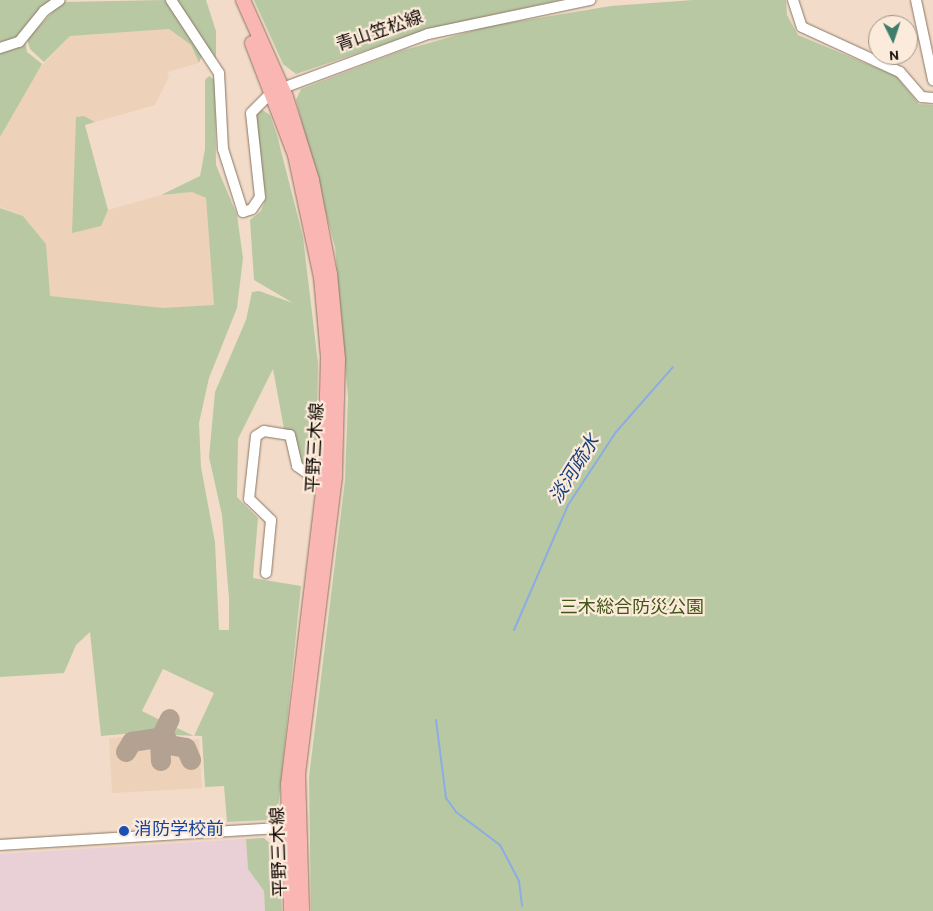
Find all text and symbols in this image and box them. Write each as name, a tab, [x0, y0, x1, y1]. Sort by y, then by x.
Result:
street label: 青山笠松線	[334, 8, 426, 58]
north arrow	[868, 15, 918, 65]
text: N	[888, 46, 900, 63]
street label: 平野三木線	[304, 402, 330, 494]
water label: 淡河疏水	[546, 432, 606, 508]
park label: 三木総合防災公園	[560, 598, 704, 620]
street label: 平野三木線	[269, 807, 293, 897]
place label: 消防学校前	[134, 820, 224, 842]
marker: 消防学校前	[118, 825, 130, 837]

